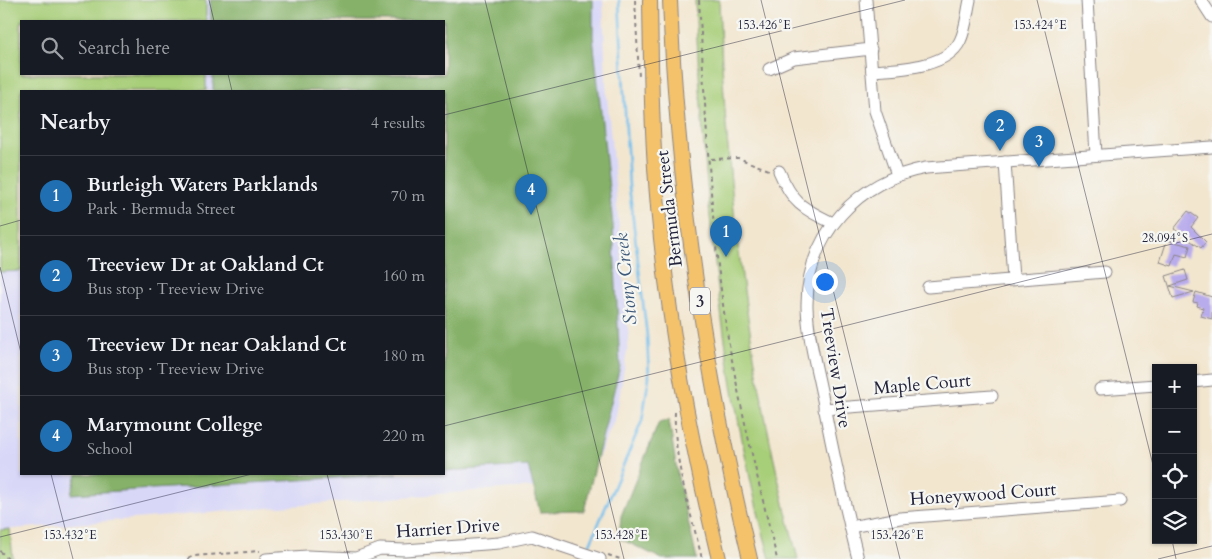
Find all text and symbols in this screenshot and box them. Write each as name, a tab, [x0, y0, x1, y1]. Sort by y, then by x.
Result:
text: 153.426°E	[737, 17, 791, 33]
text: 153.424°E	[1013, 17, 1067, 33]
search box	[20, 20, 445, 75]
icon: search	[38, 34, 66, 62]
text: Search here	[78, 35, 170, 61]
text: Nearby	[40, 108, 111, 137]
pin: 2	[984, 110, 1016, 151]
text: 4 results	[371, 112, 425, 134]
pin: 3	[1023, 126, 1055, 167]
street label: Bermuda Street	[650, 149, 689, 269]
text: Burleigh Waters Parklands	[87, 172, 318, 198]
pin: 4	[515, 174, 547, 215]
text: 1	[52, 185, 60, 207]
text: 70 m	[391, 185, 425, 207]
text: Park · Bermuda Street	[87, 198, 235, 220]
pin: 1	[710, 216, 742, 257]
text: 28.094°S	[1142, 230, 1188, 246]
water label: Stony Creek	[608, 231, 644, 326]
text: Treeview Dr at Oakland Ct	[87, 252, 324, 278]
text: 2	[52, 265, 60, 287]
text: 160 m	[383, 265, 425, 287]
your location	[812, 269, 838, 295]
text: Bus stop · Treeview Drive	[87, 278, 264, 300]
road number: 3	[690, 288, 710, 314]
street label: Treeview Drive	[814, 306, 857, 430]
text: Treeview Dr near Oakland Ct	[87, 332, 346, 358]
text: 3	[52, 345, 60, 367]
text: 180 m	[383, 345, 425, 367]
text: Bus stop · Treeview Drive	[87, 358, 264, 380]
map controls	[1152, 364, 1197, 544]
button: +	[1152, 364, 1197, 409]
street label: Maple Court	[872, 368, 972, 401]
button: −	[1152, 409, 1197, 454]
text: Marymount College	[87, 412, 263, 438]
text: 4	[52, 425, 60, 447]
text: 220 m	[383, 425, 425, 447]
text: School	[87, 438, 132, 460]
button: locate	[1152, 454, 1197, 499]
street label: Honeywood Court	[909, 477, 1057, 512]
button: layers	[1152, 499, 1197, 544]
street label: Harrier Drive	[395, 512, 501, 545]
text: 153.432°E	[43, 527, 97, 543]
text: 153.430°E	[319, 527, 373, 543]
text: 153.428°E	[594, 527, 648, 543]
text: 153.426°E	[870, 527, 924, 543]

